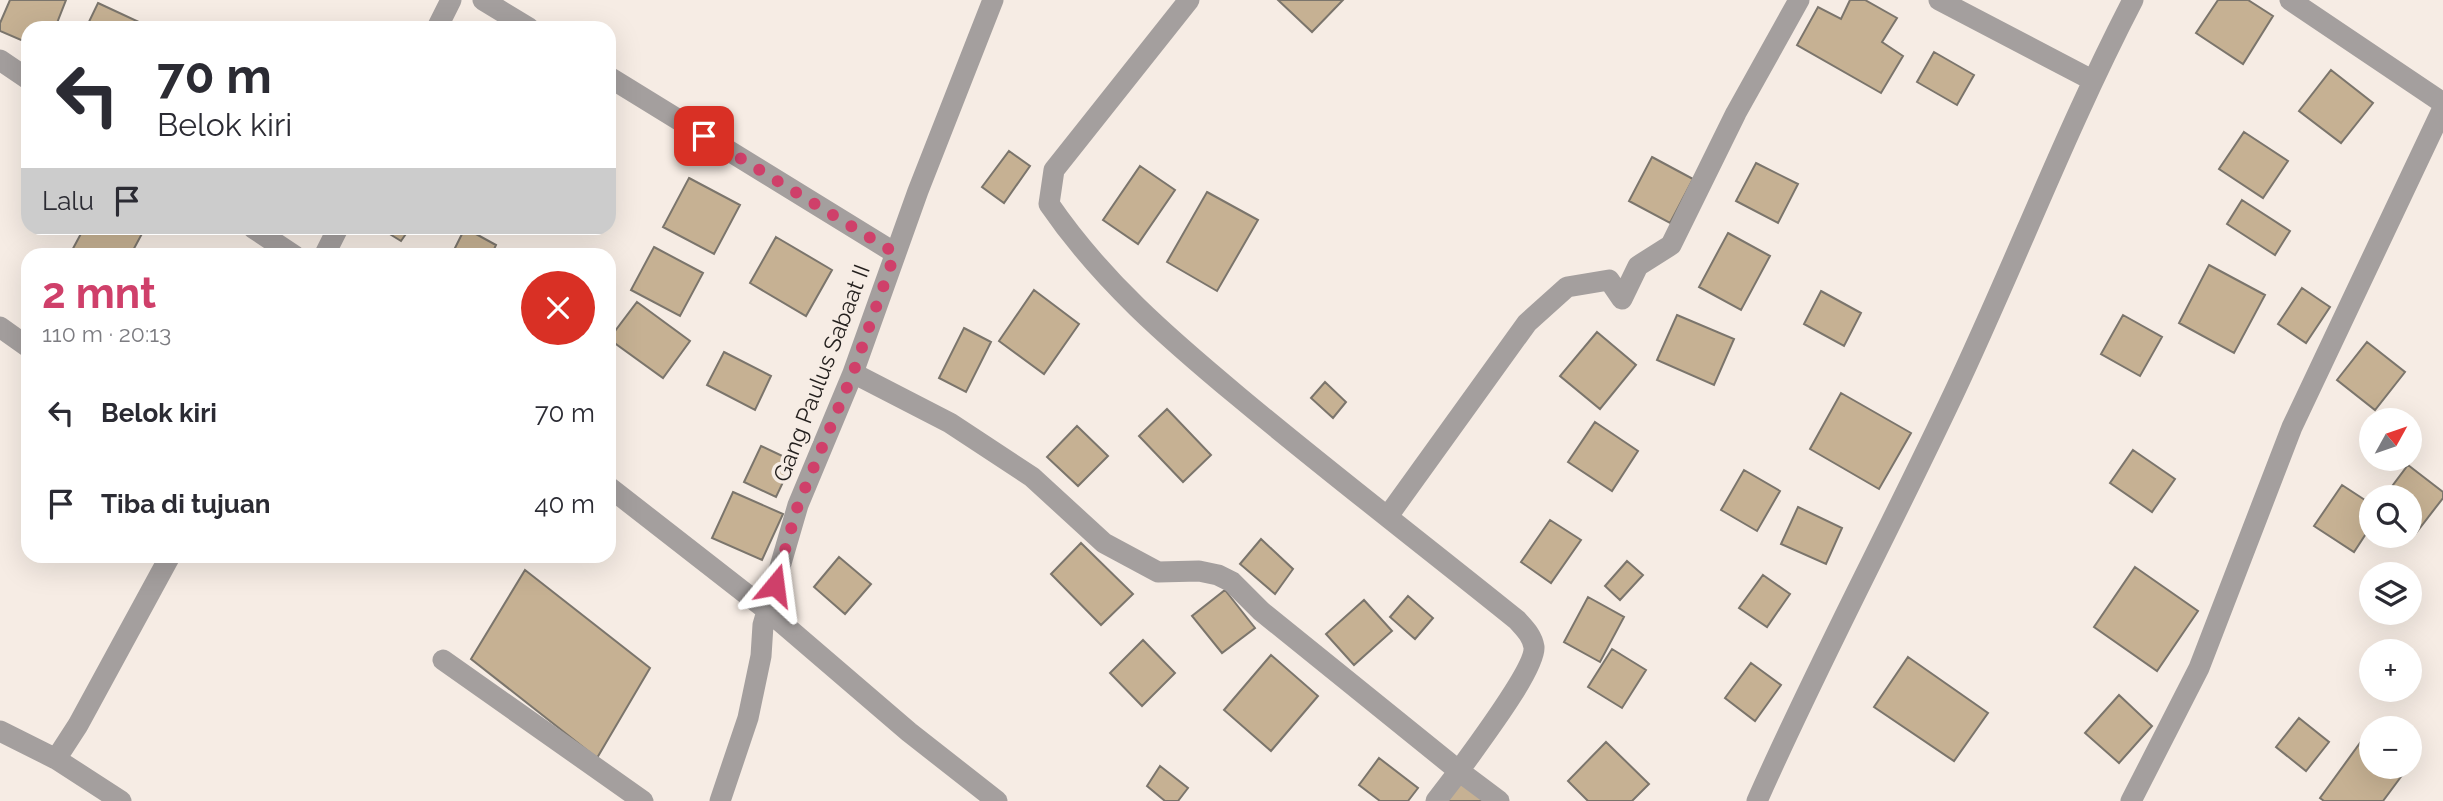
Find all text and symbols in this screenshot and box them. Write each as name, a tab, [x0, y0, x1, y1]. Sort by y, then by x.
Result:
text: 70 m	[157, 47, 272, 104]
icon: left	[42, 49, 133, 140]
text: Belok kiri	[157, 106, 292, 143]
pin	[674, 106, 734, 166]
icon: arrive	[685, 117, 723, 155]
icon: arrive	[108, 182, 146, 220]
text: Lalu	[42, 186, 94, 216]
street label: Gang Paulus Sabaat II	[767, 261, 875, 485]
text: 2 mnt	[42, 269, 156, 318]
button: close	[521, 271, 595, 345]
text: 110 m · 20:13	[42, 320, 171, 347]
icon: left	[42, 394, 80, 432]
text: Belok kiri	[101, 398, 217, 428]
text: 70 m	[535, 398, 595, 428]
north arrow	[2359, 408, 2422, 471]
map controls	[2359, 408, 2422, 779]
icon: arrive	[42, 485, 80, 523]
button: search	[2359, 485, 2422, 548]
text: Tiba di tujuan	[101, 489, 271, 519]
text: 40 m	[534, 489, 595, 519]
position arrow	[738, 548, 812, 622]
button: layers	[2359, 562, 2422, 625]
button: +	[2359, 639, 2422, 702]
button: −	[2359, 716, 2422, 779]

